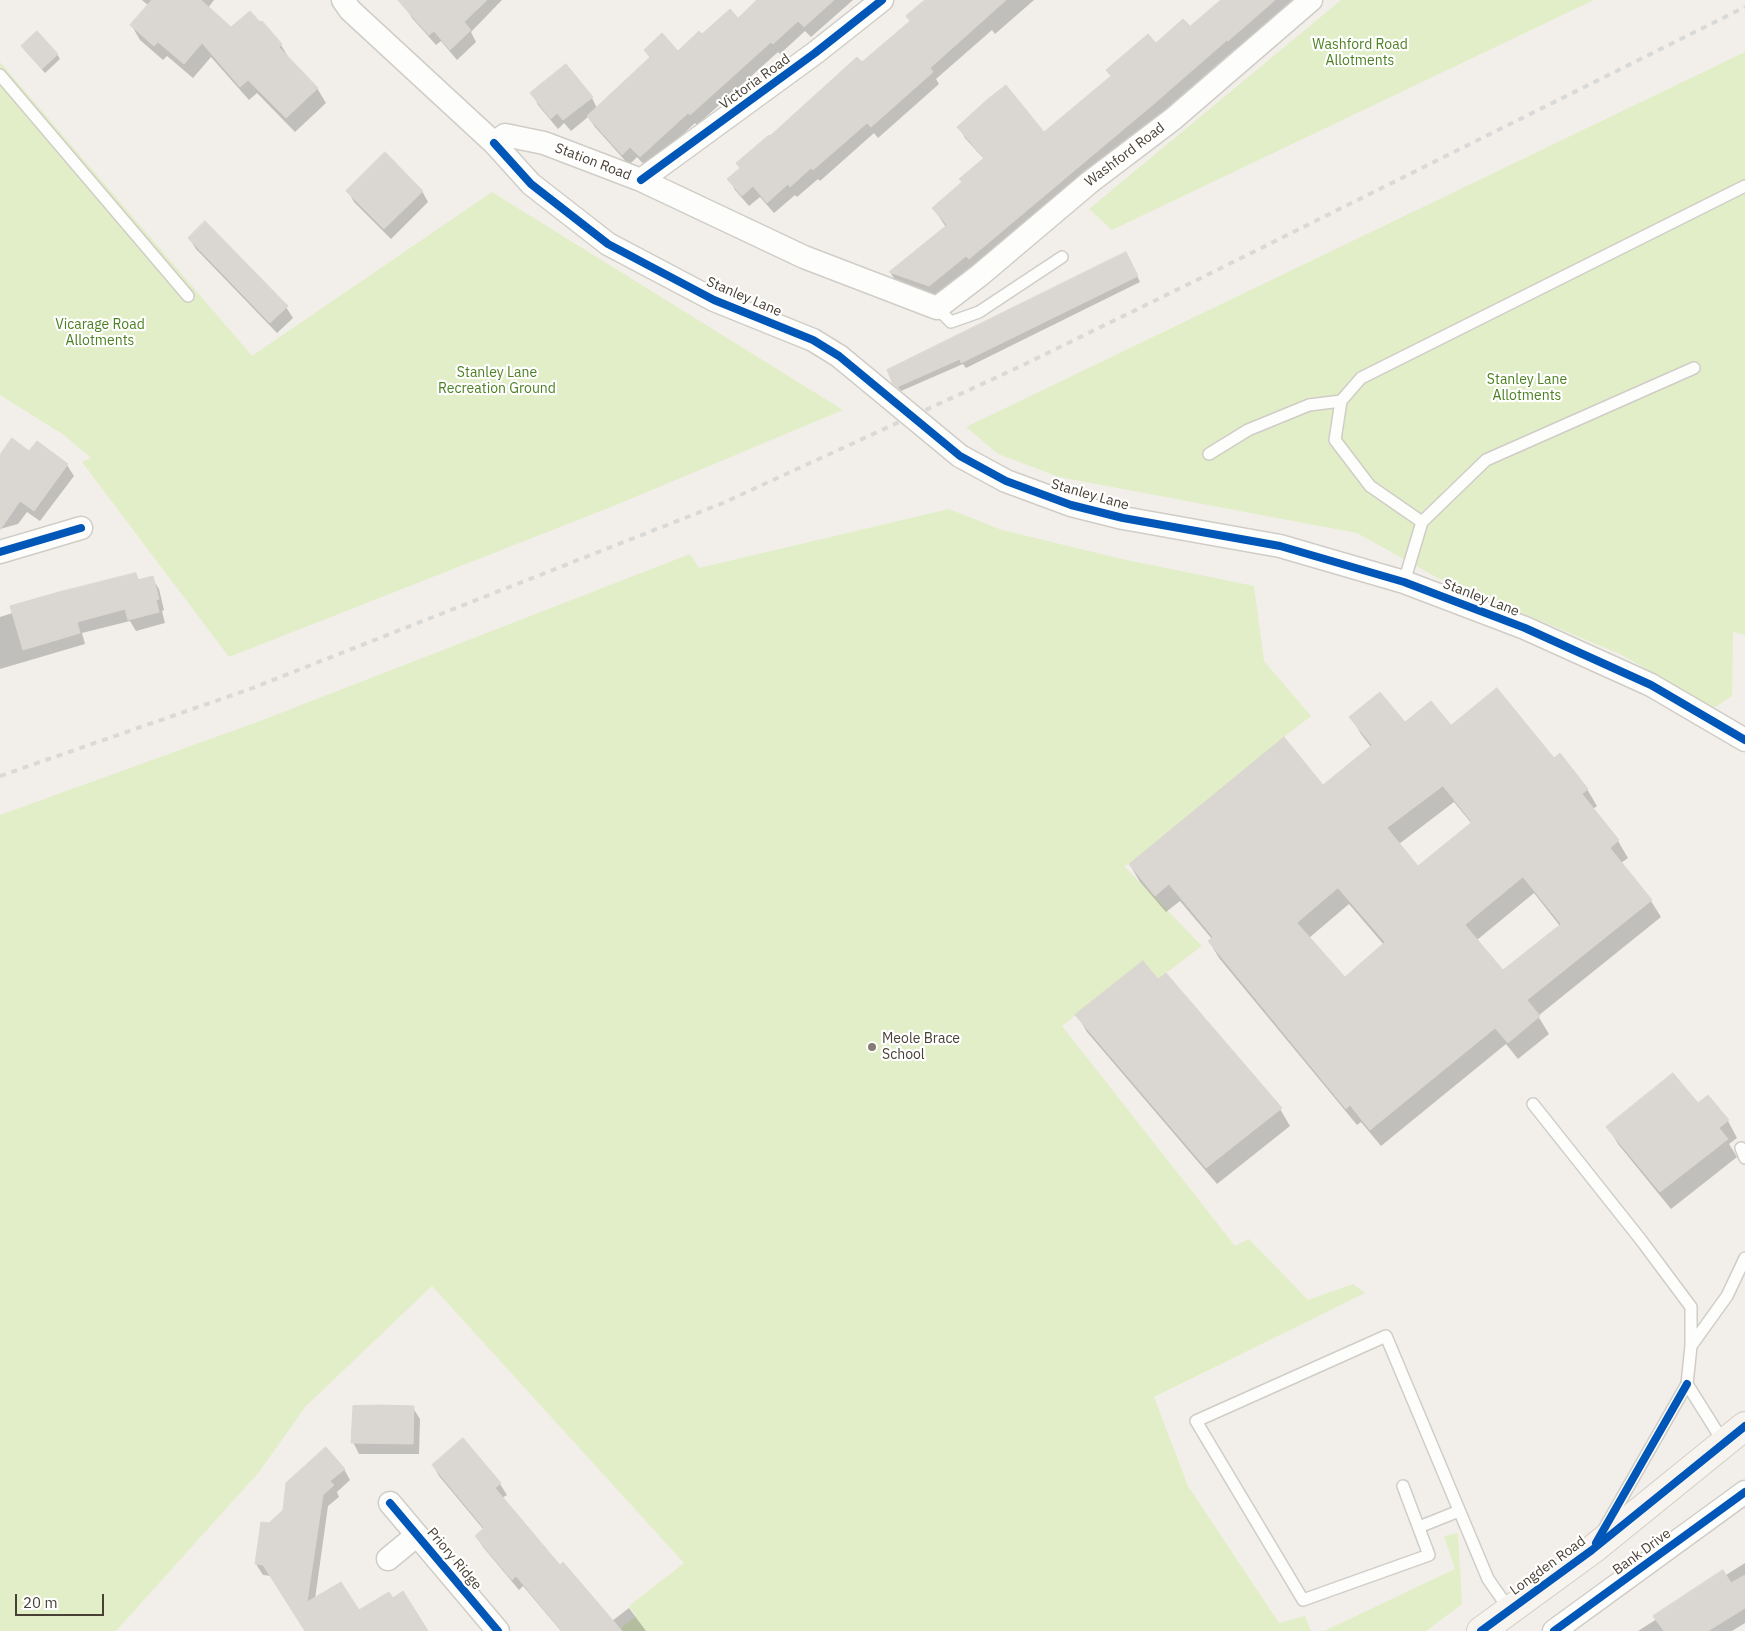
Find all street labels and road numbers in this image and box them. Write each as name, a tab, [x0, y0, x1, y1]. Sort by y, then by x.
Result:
street label: Victoria Road	[716, 51, 794, 113]
street label: Washford Road	[1082, 120, 1168, 190]
street label: Station Road	[553, 140, 633, 184]
street label: Stanley Lane	[704, 274, 784, 320]
street label: Stanley Lane	[1049, 476, 1131, 514]
street label: Stanley Lane	[1441, 576, 1521, 620]
street label: Priory Ridge	[423, 1525, 485, 1593]
street label: Bank Drive	[1610, 1525, 1674, 1579]
street label: Longden Road	[1507, 1533, 1589, 1599]

